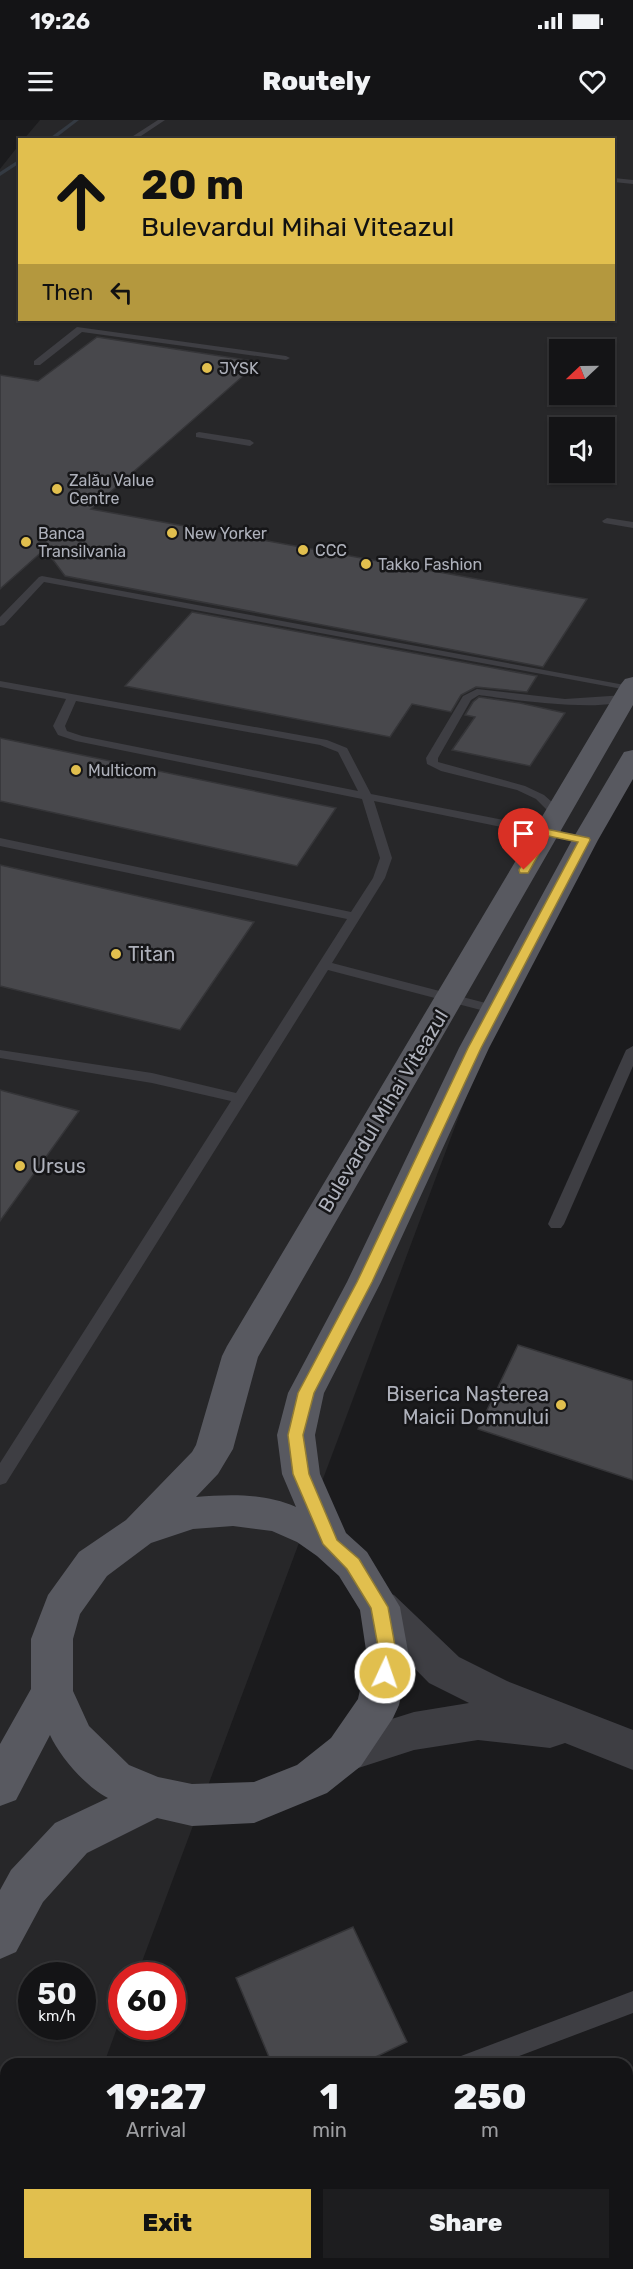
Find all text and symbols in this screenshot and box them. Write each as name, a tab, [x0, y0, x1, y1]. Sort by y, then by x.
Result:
text: 19:26	[30, 8, 90, 35]
icon: menu	[24, 65, 57, 98]
text: Routely	[262, 65, 371, 97]
icon: heart	[576, 65, 609, 98]
text: 20 m	[141, 160, 244, 210]
icon: ahead	[42, 162, 120, 240]
text: Bulevardul Mihai Viteazul	[141, 211, 454, 243]
icon: left	[105, 276, 138, 309]
text: Then	[42, 279, 93, 306]
north arrow	[549, 339, 615, 405]
map controls	[549, 339, 615, 483]
place label: JYSK	[219, 359, 259, 378]
marker: JYSK	[200, 361, 214, 375]
button: sound	[549, 417, 615, 483]
place label: Zalău Value Centre	[69, 471, 154, 508]
marker: Zalău Value Centre	[50, 482, 64, 496]
place label: Banca Transilvania	[38, 524, 126, 561]
place label: New Yorker	[184, 524, 267, 543]
marker: New Yorker	[165, 526, 179, 540]
marker: Banca Transilvania	[19, 535, 33, 549]
place label: CCC	[315, 541, 347, 560]
marker: CCC	[296, 543, 310, 557]
place label: Takko Fashion	[378, 555, 482, 574]
marker: Takko Fashion	[359, 557, 373, 571]
place label: Multicom	[88, 761, 157, 780]
marker: Multicom	[69, 763, 83, 777]
pin	[498, 808, 549, 870]
icon: arrive	[507, 817, 540, 850]
place label: Titan	[128, 942, 175, 966]
marker: Titan	[109, 947, 123, 961]
street label: Bulevardul Mihai Viteazul	[313, 1005, 453, 1217]
place label: Ursus	[32, 1154, 86, 1178]
marker: Ursus	[13, 1159, 27, 1173]
place label: Biserica Nașterea Maicii Domnului	[386, 1382, 549, 1429]
marker: Biserica Nașterea Maicii Domnului	[554, 1398, 568, 1412]
position arrow	[353, 1641, 417, 1705]
speed limit sign: 60	[108, 1962, 186, 2040]
text: 50	[37, 1976, 77, 2012]
text: km/h	[38, 2007, 76, 2025]
text: 19:27	[106, 2075, 206, 2118]
text: 1	[320, 2075, 339, 2118]
text: 250	[453, 2075, 527, 2118]
text: Arrival	[126, 2118, 186, 2142]
text: min	[312, 2118, 347, 2142]
text: m	[481, 2118, 499, 2142]
button: Exit	[24, 2189, 311, 2258]
button: Share	[323, 2189, 609, 2258]

